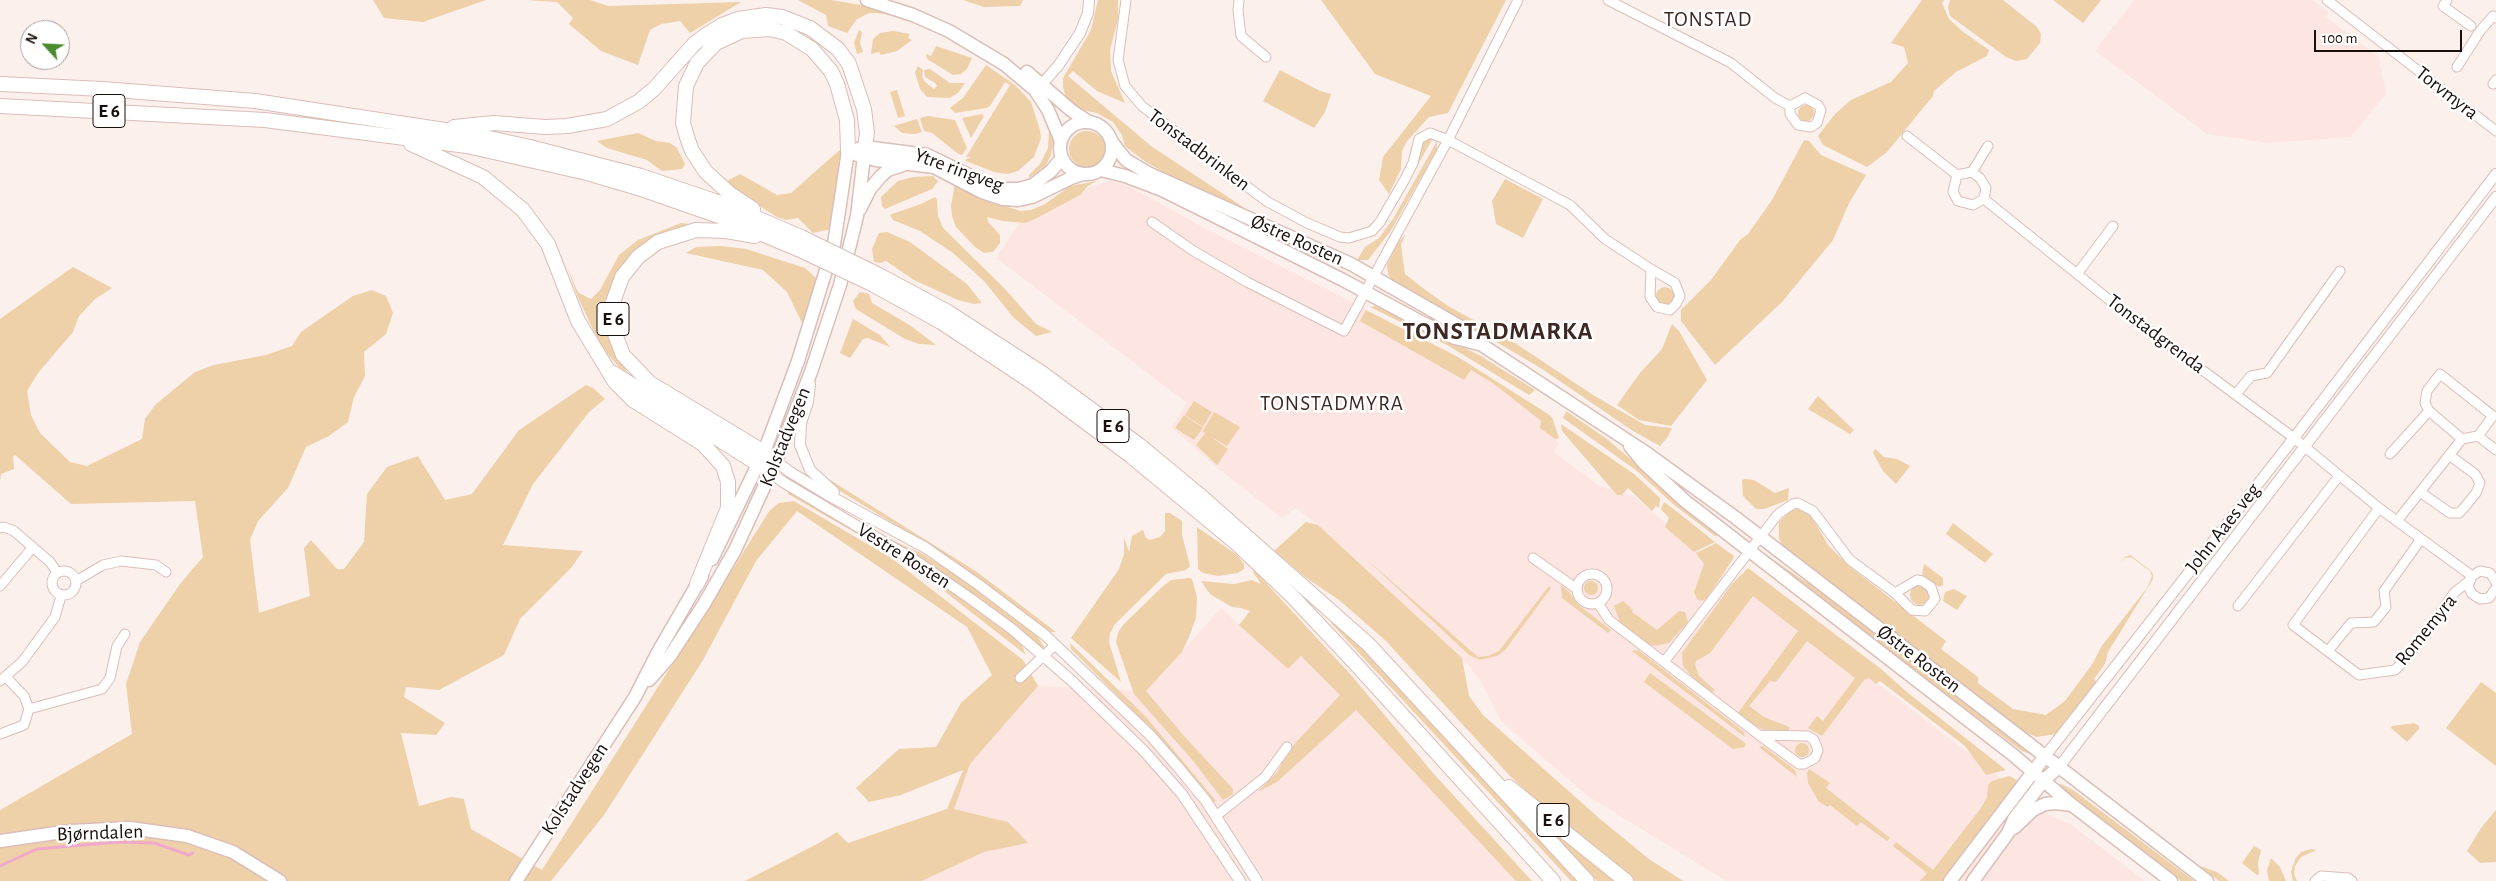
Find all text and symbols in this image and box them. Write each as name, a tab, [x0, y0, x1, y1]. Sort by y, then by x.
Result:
district label: TONSTAD	[1663, 7, 1753, 33]
north arrow	[20, 20, 70, 70]
scale bar	[2316, 20, 2464, 52]
text: 100 m	[2322, 31, 2357, 46]
text: N	[24, 32, 41, 46]
street label: Torvmyra	[2411, 61, 2483, 125]
road number: E 6	[93, 94, 125, 128]
street label: Tonstadbrinken	[1143, 104, 1255, 196]
street label: Ytre ringveg	[911, 143, 1007, 197]
street label: Østre Rosten	[1247, 209, 1347, 271]
street label: Tonstadgrenda	[2102, 289, 2210, 379]
road number: E 6	[597, 302, 629, 336]
district label: TONSTADMARKA	[1401, 316, 1595, 346]
street label: Kolstadvegen	[754, 384, 816, 490]
district label: TONSTADMYRA	[1259, 391, 1405, 417]
road number: E 6	[1097, 410, 1129, 442]
street label: John Aaes veg	[2181, 478, 2265, 578]
street label: Vestre Rosten	[853, 518, 955, 594]
street label: Romemyra	[2390, 589, 2462, 671]
street label: Østre Rosten	[1872, 620, 1966, 698]
street label: Kolstadvegen	[536, 738, 614, 840]
road number: E 6	[1537, 804, 1569, 836]
street label: Bjørndalen	[56, 819, 144, 847]

